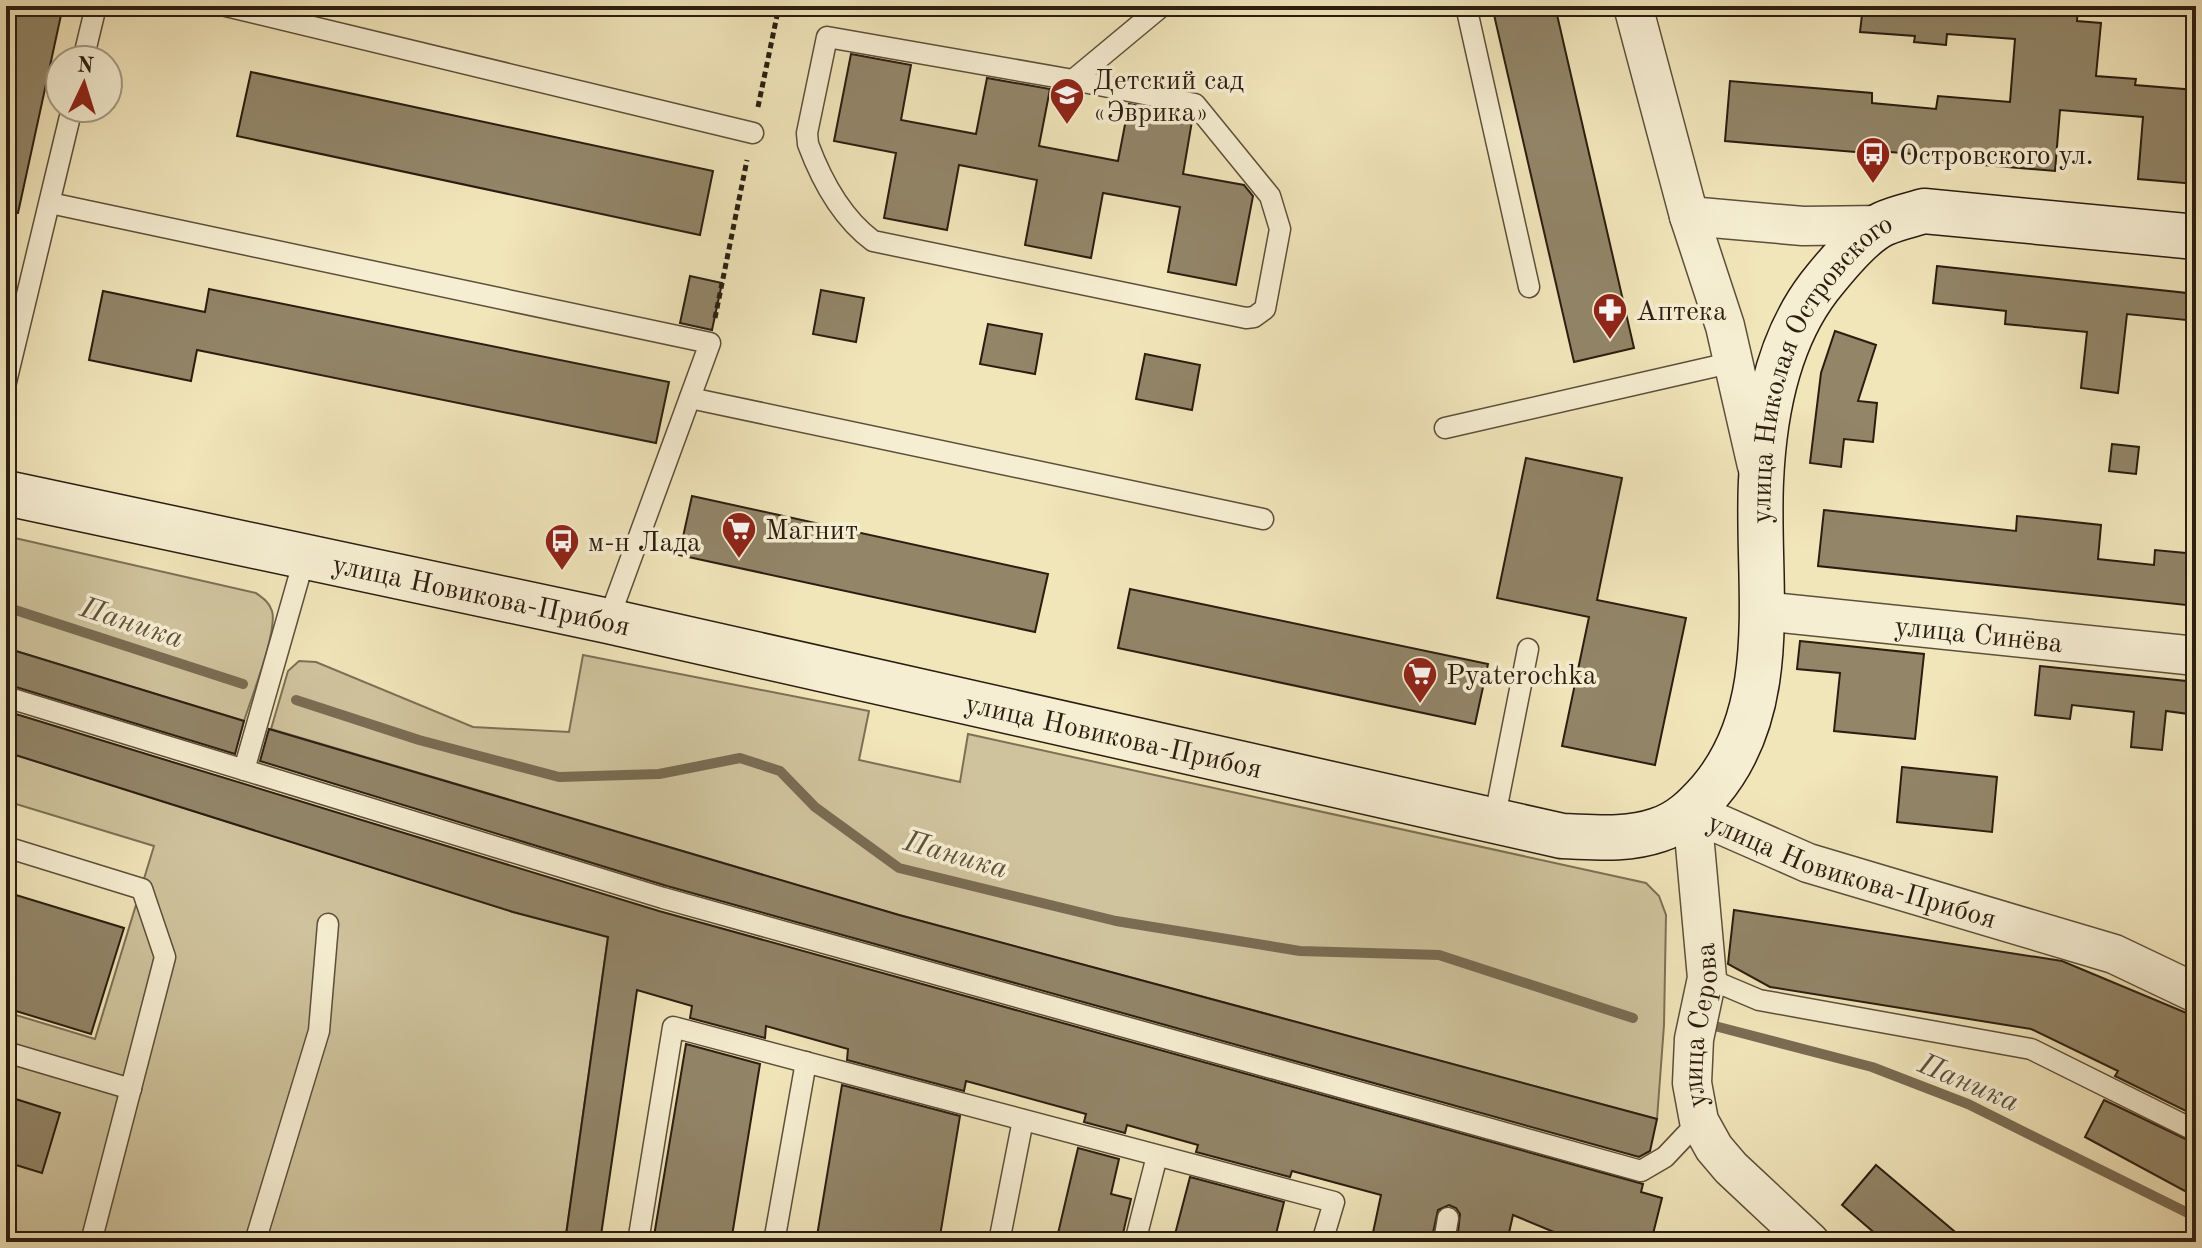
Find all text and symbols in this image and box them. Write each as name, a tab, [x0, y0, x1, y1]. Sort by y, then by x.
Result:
north arrow	[44, 44, 124, 124]
text: N	[76, 54, 95, 78]
place label: Детский сад «Эврика»	[1093, 68, 1244, 128]
school or university icon: Детский сад «Эврика»	[1048, 76, 1086, 126]
bus stop icon: Островского ул.	[1854, 135, 1892, 185]
place label: Островского ул.	[1899, 143, 2094, 171]
street label: улица Николая Островского	[1749, 211, 1897, 524]
pharmacy icon: Аптека	[1591, 291, 1629, 341]
place label: Аптека	[1636, 299, 1727, 327]
supermarket icon: Магнит	[720, 510, 758, 560]
place label: Магнит	[765, 518, 858, 546]
bus stop icon: м-н Лада	[543, 522, 581, 572]
place label: м-н Лада	[588, 530, 701, 558]
street label: улица Новикова-Прибоя	[329, 552, 632, 643]
water label: Паника	[75, 593, 187, 655]
street label: улица Синёва	[1893, 614, 2064, 659]
supermarket icon: Pyaterochka	[1401, 655, 1439, 705]
place label: Pyaterochka	[1446, 663, 1597, 691]
street label: улица Новикова-Прибоя	[962, 691, 1264, 785]
street label: улица Новикова-Прибоя	[1703, 810, 1999, 935]
water label: Паника	[899, 827, 1011, 885]
street label: улица Серова	[1681, 941, 1724, 1110]
water label: Паника	[1912, 1049, 2023, 1118]

